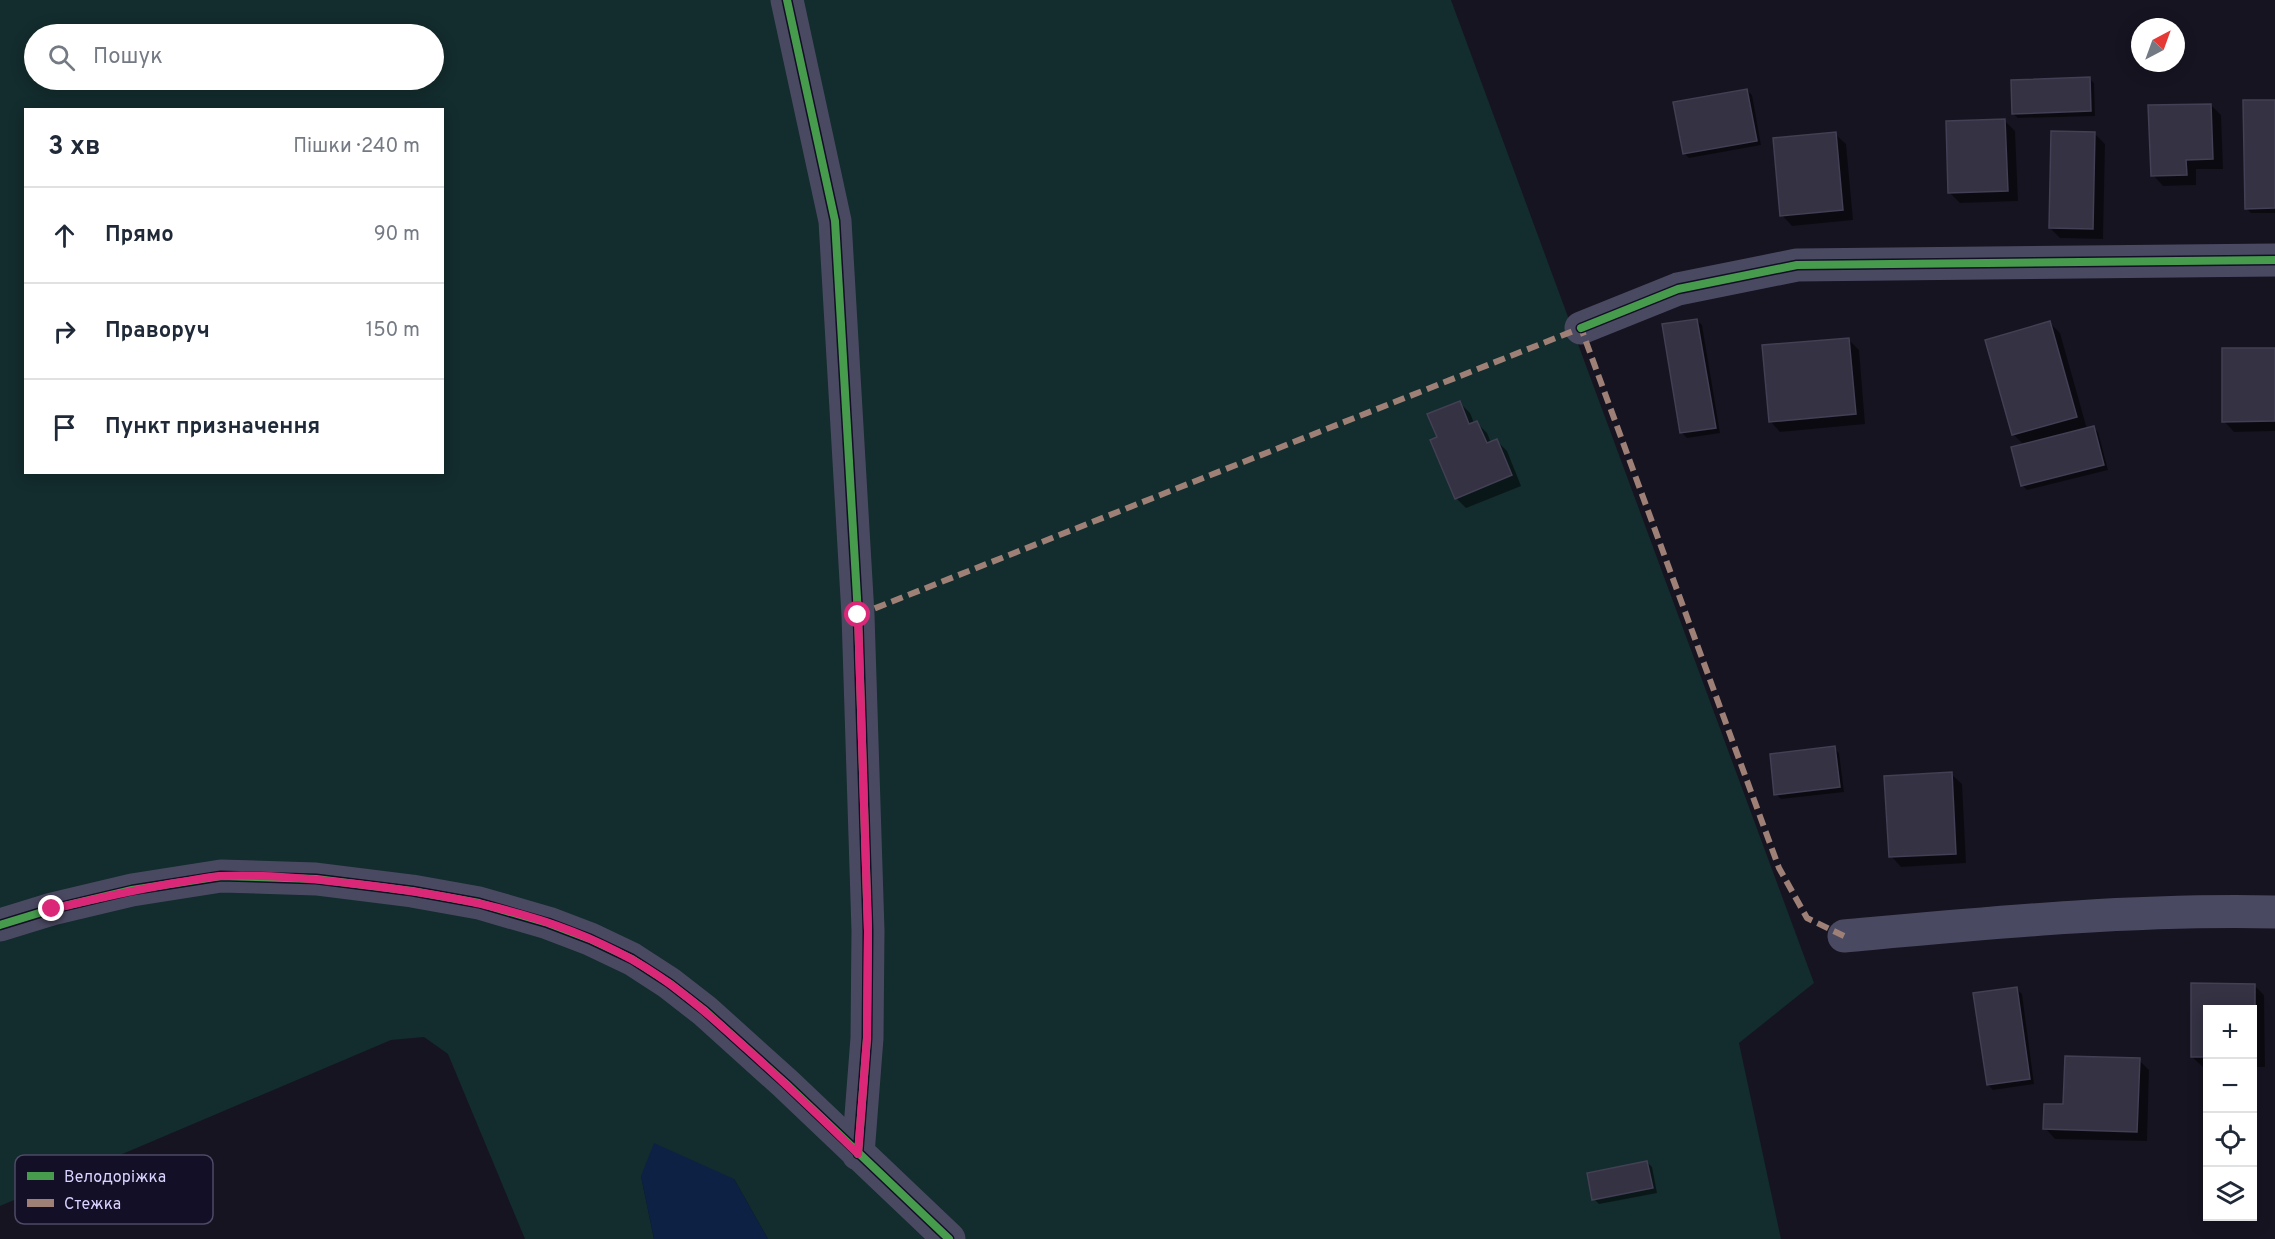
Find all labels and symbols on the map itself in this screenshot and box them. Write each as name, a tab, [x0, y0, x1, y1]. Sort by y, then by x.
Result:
north arrow	[2131, 18, 2185, 72]
route start	[844, 601, 870, 627]
route end	[38, 895, 64, 921]
legend	[15, 1155, 213, 1224]
text: Велодоріжка	[64, 1168, 166, 1188]
text: Стежка	[64, 1195, 121, 1215]

